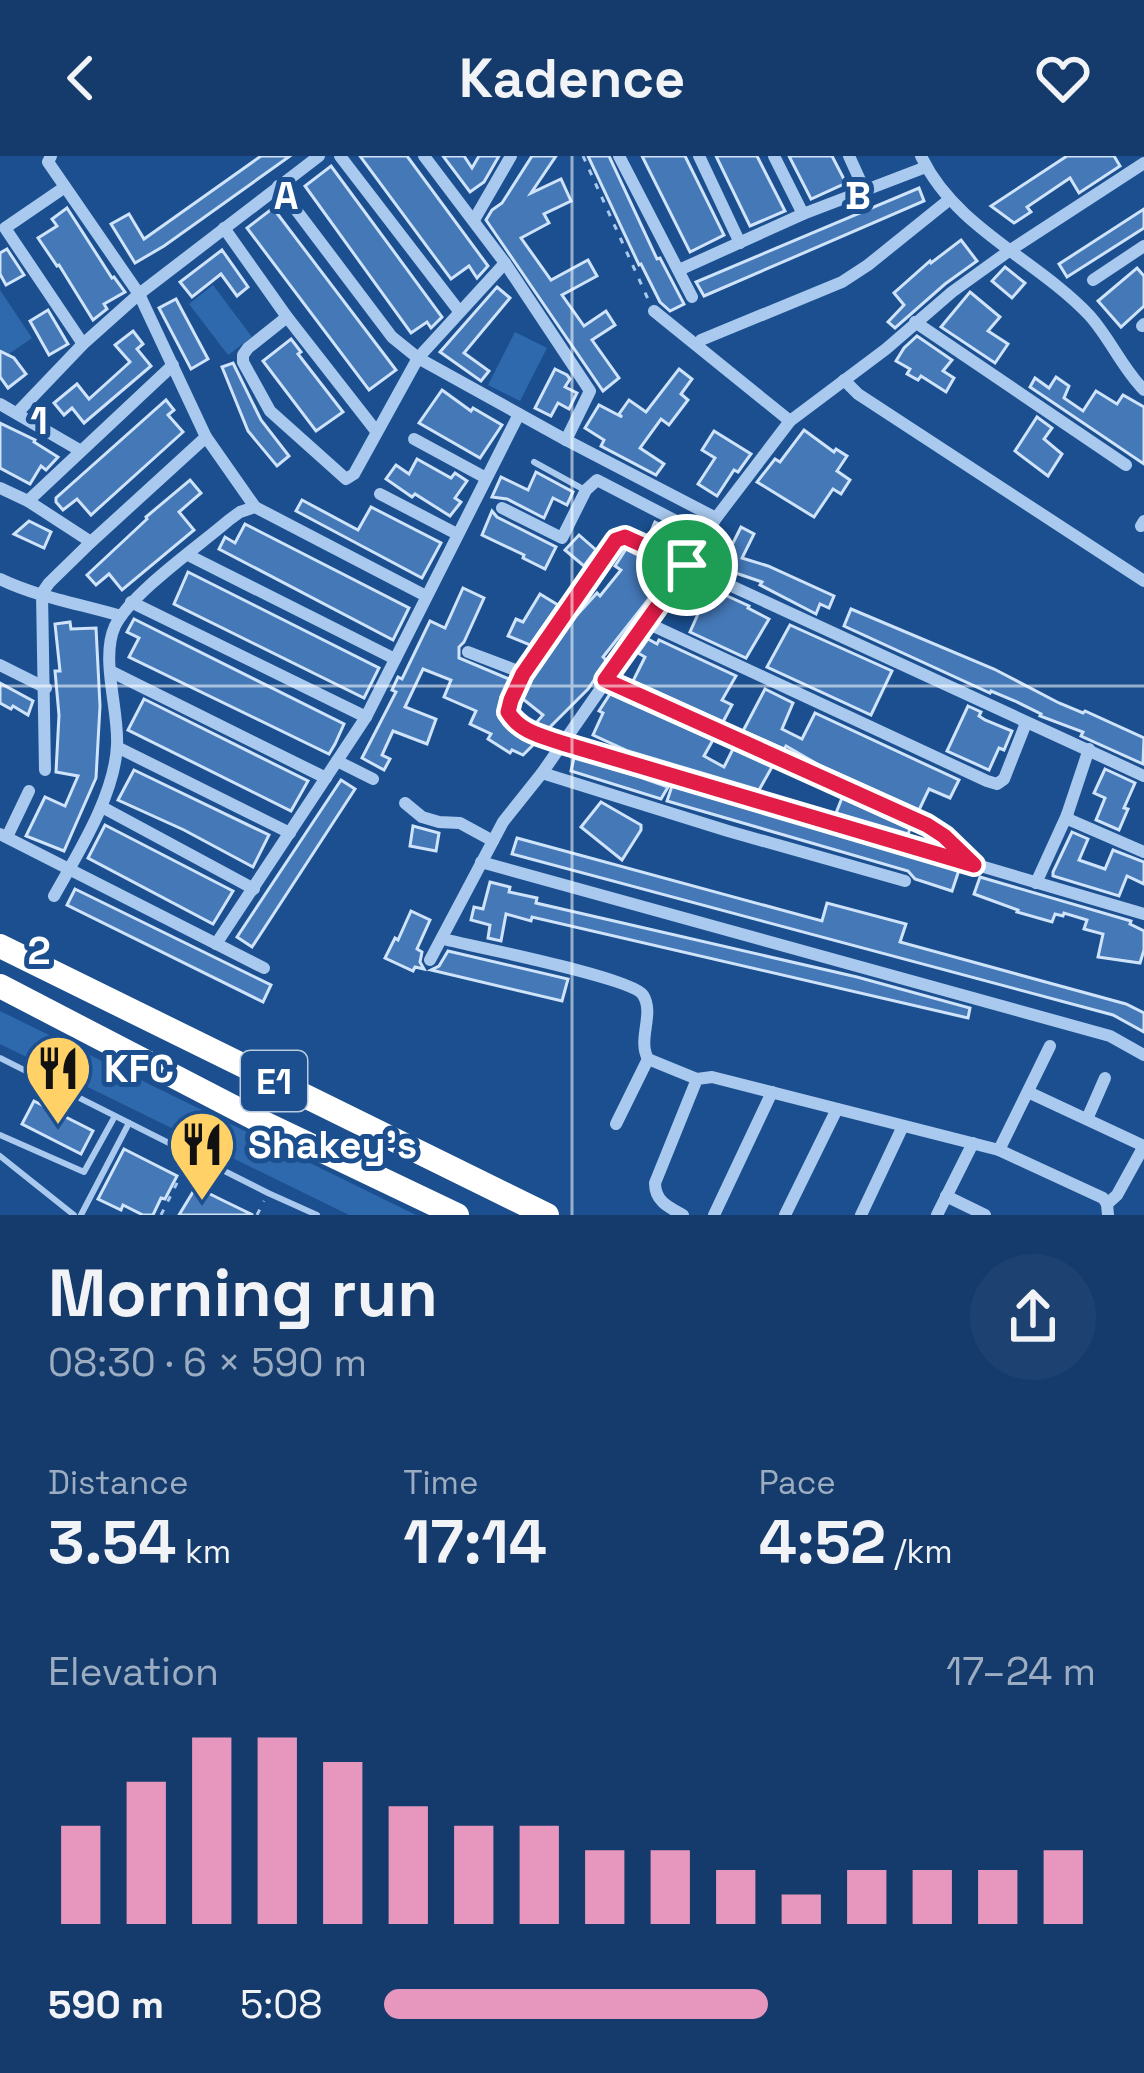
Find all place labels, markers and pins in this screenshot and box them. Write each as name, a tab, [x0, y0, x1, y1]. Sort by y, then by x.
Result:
pin	[636, 514, 738, 616]
restaurant icon: KFC	[23, 1033, 93, 1127]
place label: KFC	[104, 1044, 174, 1093]
restaurant icon: Shakey's	[167, 1109, 237, 1203]
place label: Shakey's	[248, 1120, 417, 1169]

